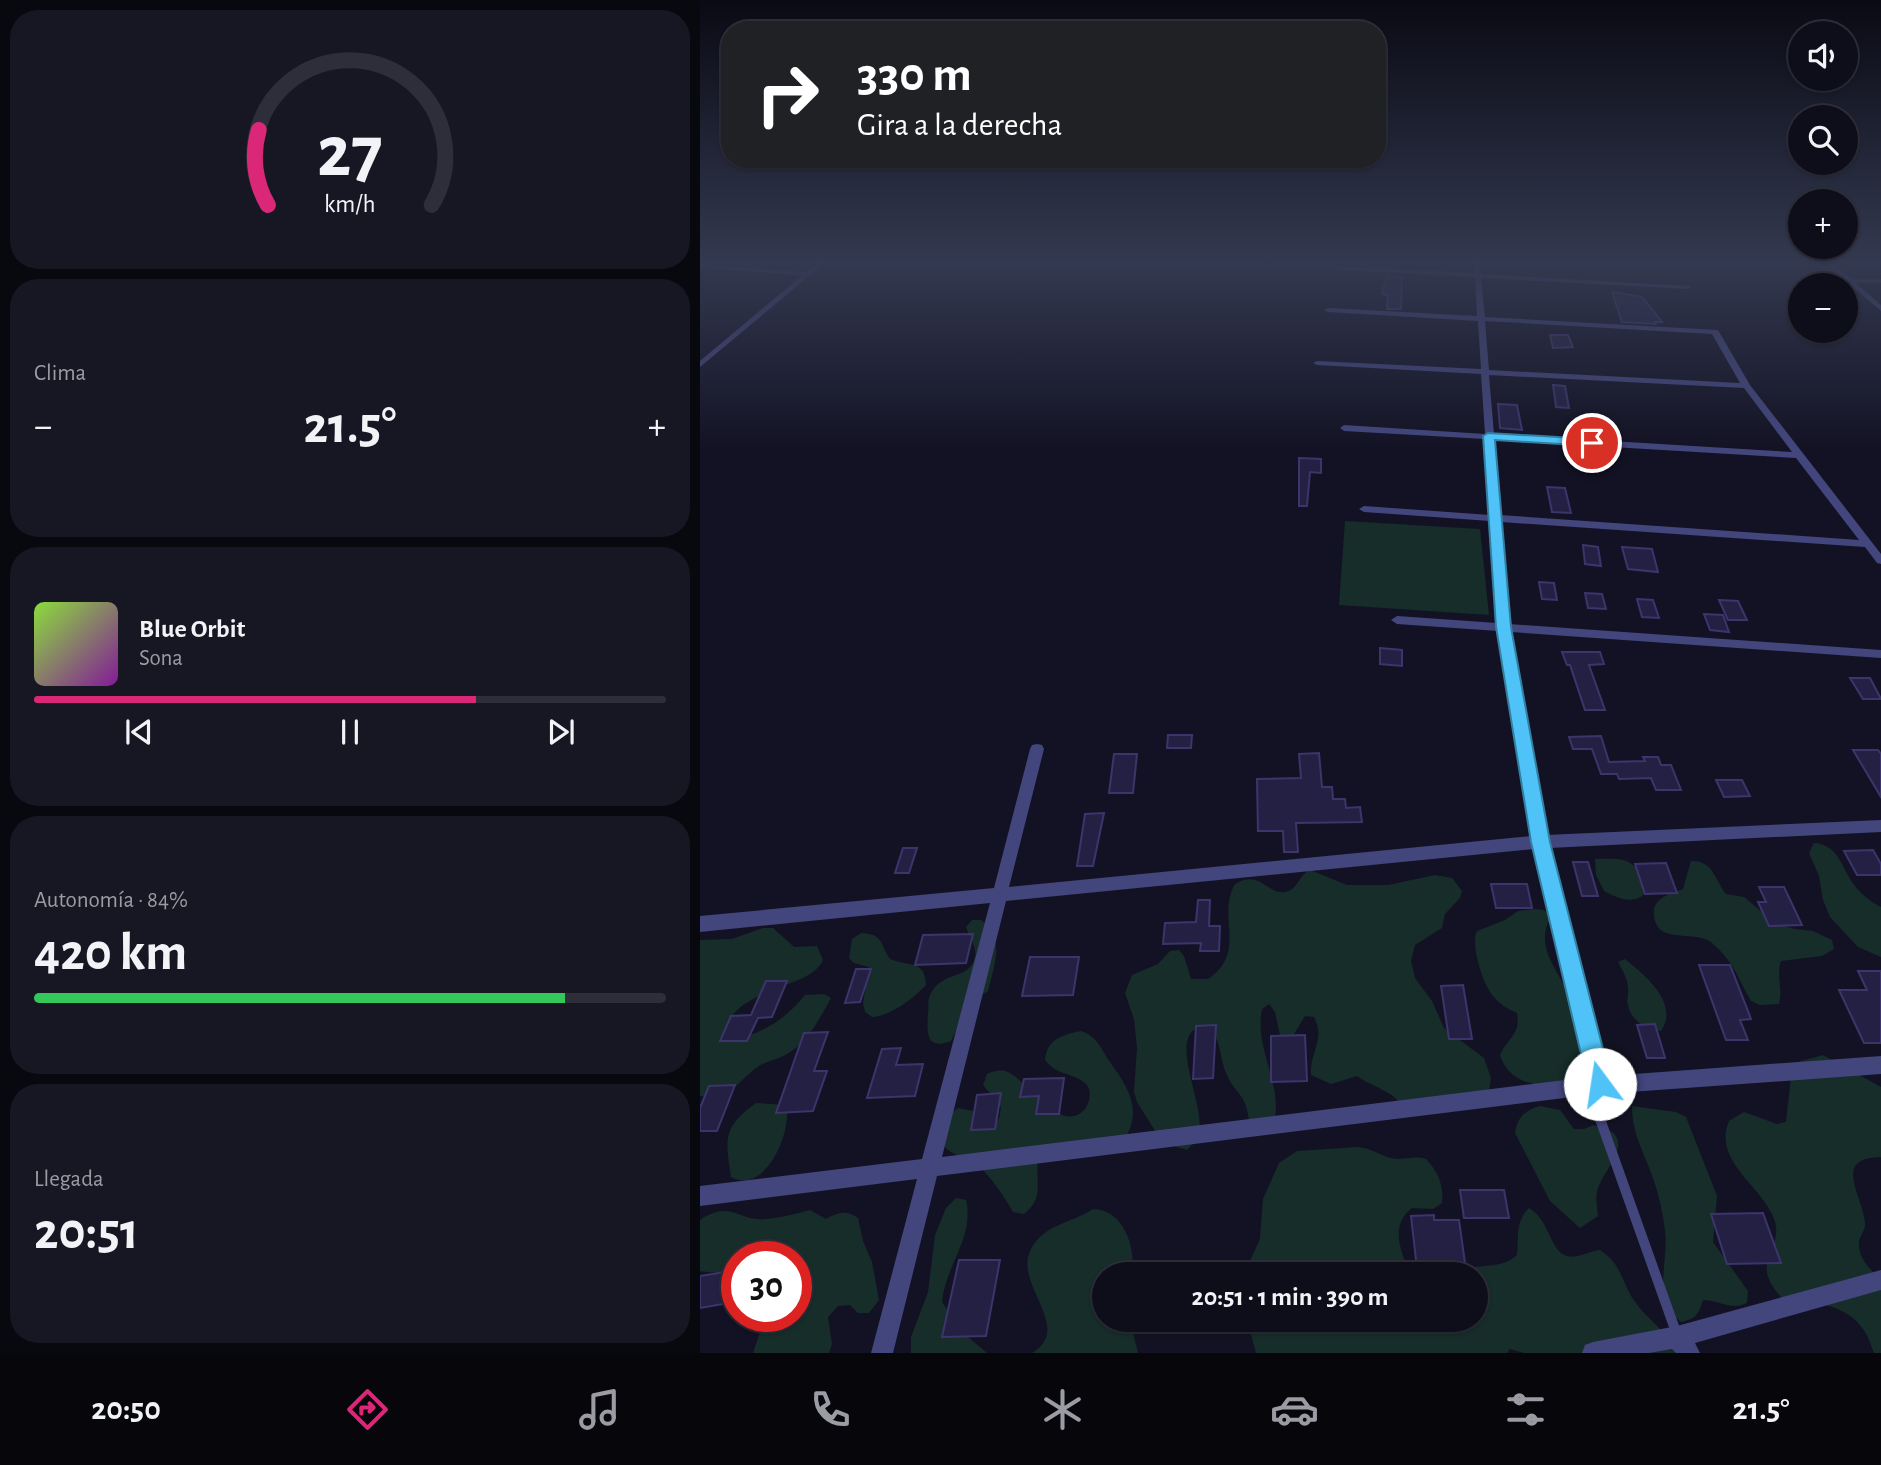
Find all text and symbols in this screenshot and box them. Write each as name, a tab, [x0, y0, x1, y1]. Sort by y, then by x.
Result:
map controls	[1788, 21, 1858, 343]
button: sound	[1788, 21, 1858, 91]
icon: right	[742, 49, 833, 140]
text: 330 m	[857, 51, 972, 100]
button: search	[1788, 105, 1858, 175]
text: Gira a la derecha	[857, 109, 1062, 141]
text: 27	[317, 118, 383, 191]
button: +	[1788, 189, 1858, 259]
text: km/h	[324, 192, 376, 217]
button: −	[1788, 273, 1858, 343]
text: Clima	[34, 362, 86, 385]
text: 21.5°	[304, 400, 396, 452]
text: −	[34, 408, 52, 446]
text: +	[648, 408, 666, 446]
pin	[1562, 413, 1622, 473]
icon: arrive	[1573, 424, 1611, 462]
text: Blue Orbit	[139, 616, 245, 642]
text: Sona	[139, 647, 183, 670]
icon: previous	[120, 713, 158, 751]
icon: pause	[331, 713, 369, 751]
icon: next	[542, 713, 580, 751]
text: Autonomía · 84%	[34, 889, 188, 912]
text: 420 km	[34, 927, 187, 979]
position arrow	[1563, 1047, 1637, 1121]
text: Llegada	[34, 1168, 104, 1191]
text: 20:51	[34, 1206, 139, 1258]
speed limit sign: 30	[721, 1241, 812, 1332]
text: 20:51 · 1 min · 390 m	[1192, 1284, 1388, 1310]
icon: directions	[343, 1385, 392, 1434]
icon: music	[575, 1385, 624, 1434]
icon: phone	[806, 1385, 855, 1434]
icon: climate	[1038, 1385, 1087, 1434]
icon: car	[1270, 1385, 1319, 1434]
icon: filters	[1501, 1385, 1550, 1434]
text: 20:50	[91, 1393, 161, 1425]
text: 21.5°	[1733, 1393, 1790, 1425]

